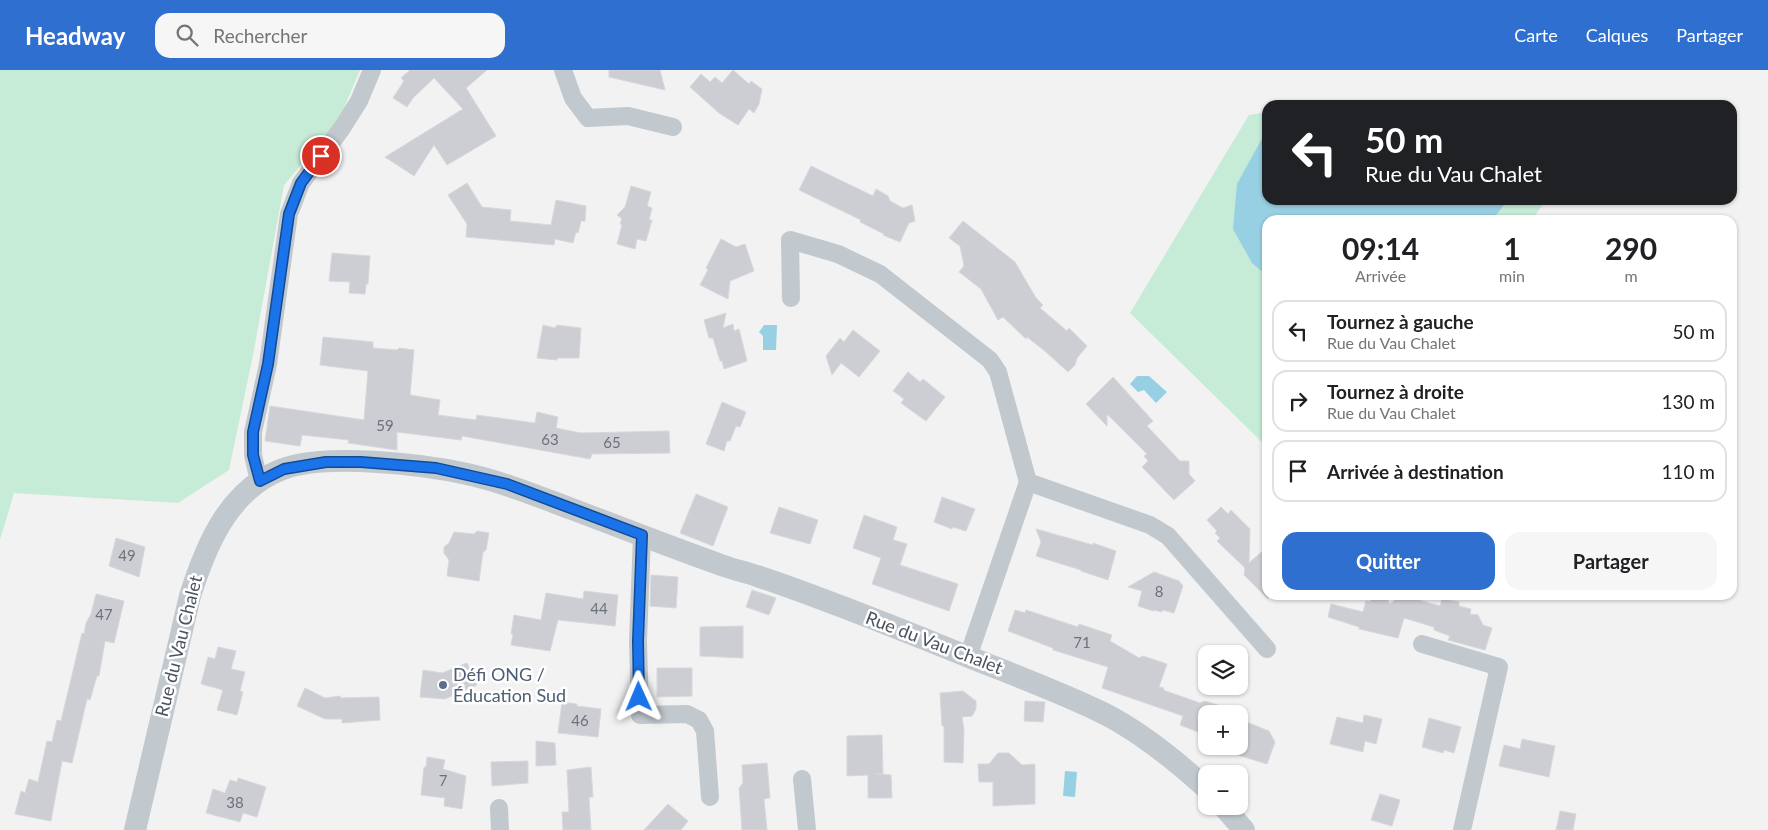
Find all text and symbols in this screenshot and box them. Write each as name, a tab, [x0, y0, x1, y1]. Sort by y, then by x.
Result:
search box	[155, 13, 505, 58]
text: Headway	[25, 21, 125, 50]
icon: search	[173, 21, 201, 49]
text: Rechercher	[213, 24, 308, 47]
text: Carte	[1514, 24, 1558, 46]
text: Calques	[1586, 24, 1648, 46]
text: Partager	[1676, 24, 1743, 46]
text: 50 m	[1365, 118, 1443, 160]
icon: left	[1282, 120, 1347, 185]
pin	[300, 135, 342, 177]
icon: arrive	[307, 142, 335, 170]
text: Rue du Vau Chalet	[1365, 160, 1542, 187]
text: 09:14	[1342, 230, 1419, 266]
text: 1	[1503, 230, 1521, 266]
text: 290	[1605, 230, 1657, 266]
text: Arrivée	[1355, 266, 1406, 285]
text: min	[1499, 266, 1525, 285]
text: m	[1624, 266, 1638, 285]
text: Tournez à gauche	[1327, 310, 1474, 333]
icon: left	[1284, 317, 1312, 345]
text: 50 m	[1672, 320, 1715, 343]
text: Rue du Vau Chalet	[1327, 333, 1456, 352]
text: Tournez à droite	[1327, 380, 1464, 403]
icon: right	[1284, 387, 1312, 415]
text: 130 m	[1661, 390, 1715, 413]
text: Rue du Vau Chalet	[1327, 403, 1456, 422]
house number: 59	[376, 416, 394, 434]
house number: 63	[541, 430, 559, 448]
house number: 65	[603, 433, 621, 451]
icon: arrive	[1284, 457, 1312, 485]
text: Arrivée à destination	[1327, 460, 1504, 483]
text: 110 m	[1661, 460, 1715, 483]
button: Quitter	[1282, 532, 1495, 590]
button: Partager	[1505, 532, 1717, 590]
house number: 49	[118, 546, 136, 564]
street label: Rue du Vau Chalet	[150, 572, 206, 719]
house number: 8	[1155, 582, 1163, 600]
house number: 44	[590, 599, 608, 617]
house number: 47	[95, 605, 113, 623]
street label: Rue du Vau Chalet	[863, 606, 1006, 678]
house number: 71	[1073, 633, 1091, 651]
map controls	[1198, 645, 1248, 815]
button: layers	[1198, 645, 1248, 695]
place label: Défi ONG / Éducation Sud	[453, 663, 566, 706]
position arrow	[612, 670, 664, 722]
marker: Défi ONG / Éducation Sud	[437, 679, 449, 691]
button: +	[1198, 705, 1248, 755]
house number: 46	[571, 711, 589, 729]
button: −	[1198, 765, 1248, 815]
house number: 7	[439, 771, 448, 789]
house number: 38	[226, 793, 244, 811]

